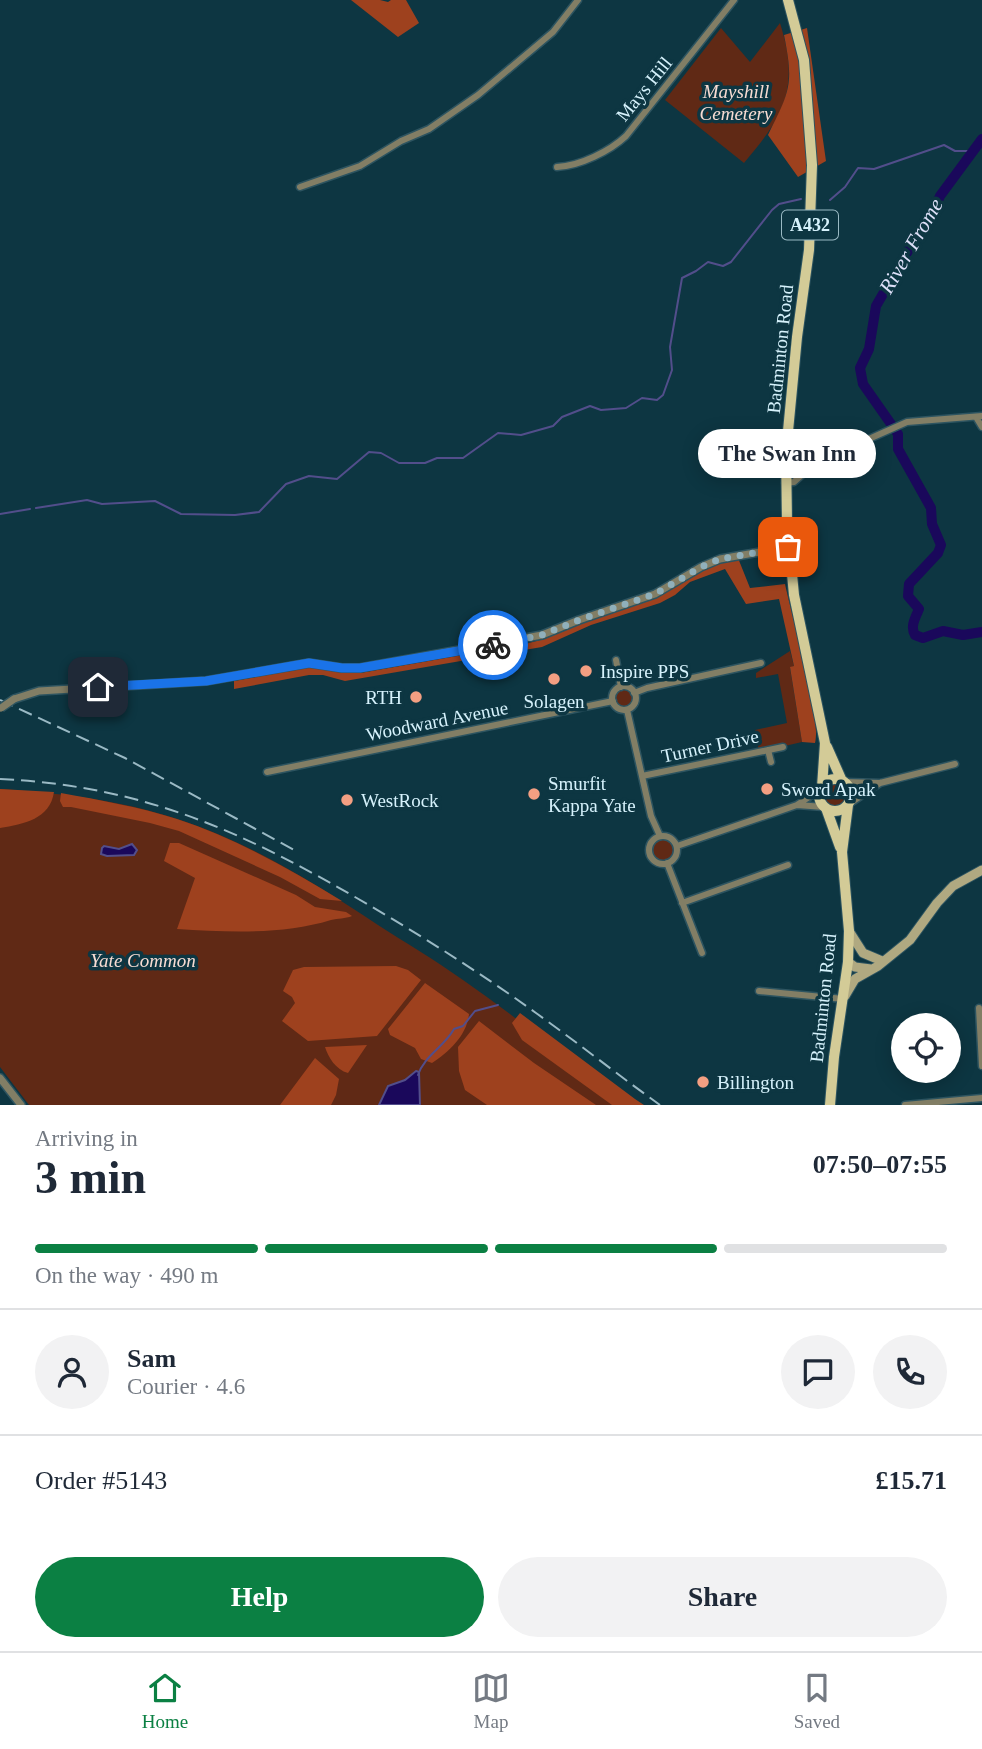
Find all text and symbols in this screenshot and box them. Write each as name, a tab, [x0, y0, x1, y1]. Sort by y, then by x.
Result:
street label: Mays Hill	[612, 53, 676, 125]
park label: Mayshill Cemetery	[700, 81, 773, 124]
water label: River Frome	[874, 194, 948, 299]
road number: A432	[782, 210, 838, 240]
street label: Badminton Road	[763, 283, 797, 414]
callout: The Swan Inn	[699, 428, 877, 477]
text: The Swan Inn	[718, 441, 856, 466]
pin	[758, 517, 818, 577]
icon: bag	[769, 528, 807, 566]
courier	[458, 610, 528, 680]
icon: bike	[474, 626, 512, 664]
pin	[68, 657, 128, 717]
place label: Inspire PPS	[600, 661, 689, 682]
marker: Inspire PPS	[578, 663, 594, 679]
icon: home	[79, 668, 117, 706]
marker: Solagen	[546, 671, 562, 687]
place label: RTH	[365, 687, 402, 708]
marker: RTH	[408, 689, 424, 705]
place label: Solagen	[523, 691, 585, 712]
street label: Woodward Avenue	[364, 697, 510, 745]
street label: Turner Drive	[659, 725, 761, 767]
place label: Smurfit Kappa Yate	[548, 773, 636, 816]
place label: Sword Apak	[781, 779, 876, 800]
marker: Sword Apak	[759, 781, 775, 797]
marker: Smurfit Kappa Yate	[526, 786, 542, 802]
place label: WestRock	[361, 790, 439, 811]
marker: WestRock	[339, 792, 355, 808]
street label: Badminton Road	[806, 932, 840, 1063]
park label: Yate Common	[90, 950, 196, 971]
map controls	[891, 1013, 961, 1083]
button: locate	[891, 1013, 961, 1083]
place label: Billington	[717, 1072, 795, 1093]
marker: Billington	[695, 1074, 711, 1090]
text: Arriving in	[35, 1126, 138, 1151]
text: 07:50–07:55	[813, 1150, 947, 1179]
text: 3 min	[35, 1152, 146, 1203]
text: On the way · 490 m	[35, 1263, 218, 1288]
button: person	[35, 1335, 109, 1409]
button: chat	[781, 1335, 855, 1409]
button: phone	[873, 1335, 947, 1409]
text: Sam	[127, 1344, 176, 1373]
text: Courier · 4.6	[127, 1374, 245, 1399]
text: Order #5143	[35, 1466, 167, 1495]
text: £15.71	[876, 1466, 947, 1495]
button: Help	[35, 1557, 484, 1637]
button: Share	[498, 1557, 947, 1637]
tab: Home	[142, 1669, 188, 1733]
tab: Map	[472, 1669, 510, 1733]
tab: Saved	[794, 1669, 840, 1733]

